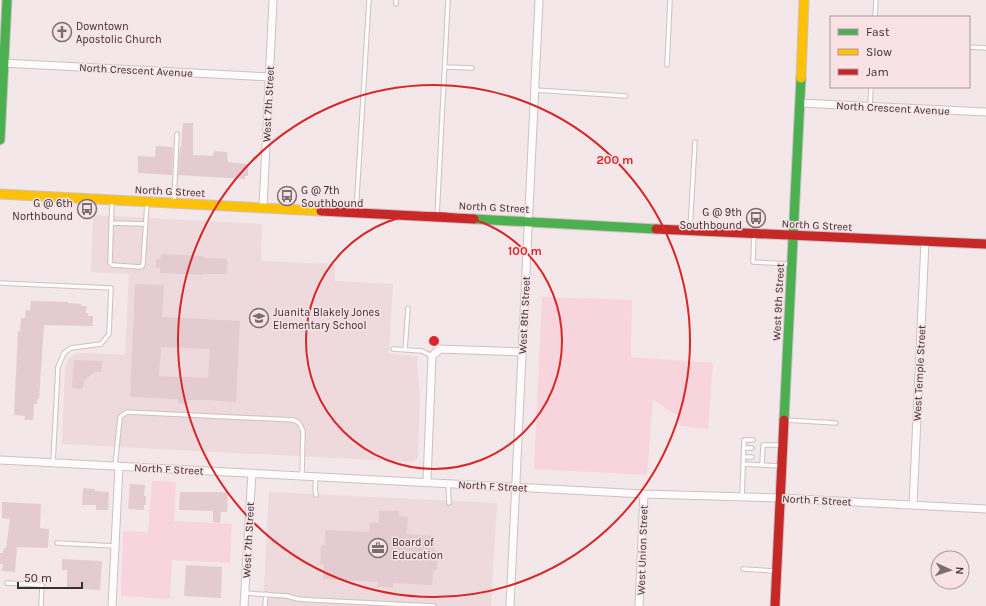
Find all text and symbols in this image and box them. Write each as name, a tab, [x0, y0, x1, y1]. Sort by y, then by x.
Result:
legend	[830, 16, 970, 88]
place label: Downtown Apostolic Church	[76, 20, 162, 46]
church icon: Downtown Apostolic Church	[51, 21, 73, 43]
text: Fast	[866, 25, 890, 39]
text: Slow	[866, 45, 892, 59]
street label: North Crescent Avenue	[79, 61, 194, 80]
text: Jam	[866, 65, 889, 79]
street label: West 7th Street	[260, 66, 277, 143]
street label: North Crescent Avenue	[836, 99, 951, 118]
text: 200 m	[597, 153, 633, 167]
street label: North G Street	[134, 183, 206, 200]
place label: G @ 7th Southbound	[301, 184, 363, 210]
bus stop icon: G @ 7th Southbound	[276, 185, 298, 207]
place label: G @ 6th Northbound	[12, 197, 73, 223]
bus stop icon: G @ 6th Northbound	[76, 198, 98, 220]
street label: North G Street	[458, 199, 530, 216]
place label: G @ 9th Southbound	[680, 206, 742, 232]
bus stop icon: G @ 9th Southbound	[745, 207, 767, 229]
street label: North G Street	[781, 217, 853, 234]
text: 100 m	[508, 244, 542, 258]
street label: West 9th Street	[770, 263, 787, 341]
street label: West 8th Street	[516, 276, 533, 354]
place label: Juanita Blakely Jones Elementary School	[273, 306, 380, 332]
school or university icon: Juanita Blakely Jones Elementary School	[248, 307, 270, 329]
street label: West Temple Street	[910, 325, 929, 421]
centre of rings	[427, 334, 441, 348]
street label: North F Street	[134, 461, 204, 478]
street label: North F Street	[458, 478, 528, 495]
street label: North F Street	[782, 492, 852, 509]
street label: West 7th Street	[240, 502, 257, 579]
street label: West Union Street	[634, 505, 651, 595]
place label: Board of Education	[392, 536, 443, 562]
office icon: Board of Education	[367, 537, 389, 559]
north arrow	[930, 550, 970, 590]
scale bar	[18, 564, 82, 590]
text: N	[953, 566, 966, 575]
text: 50 m	[24, 571, 52, 585]

